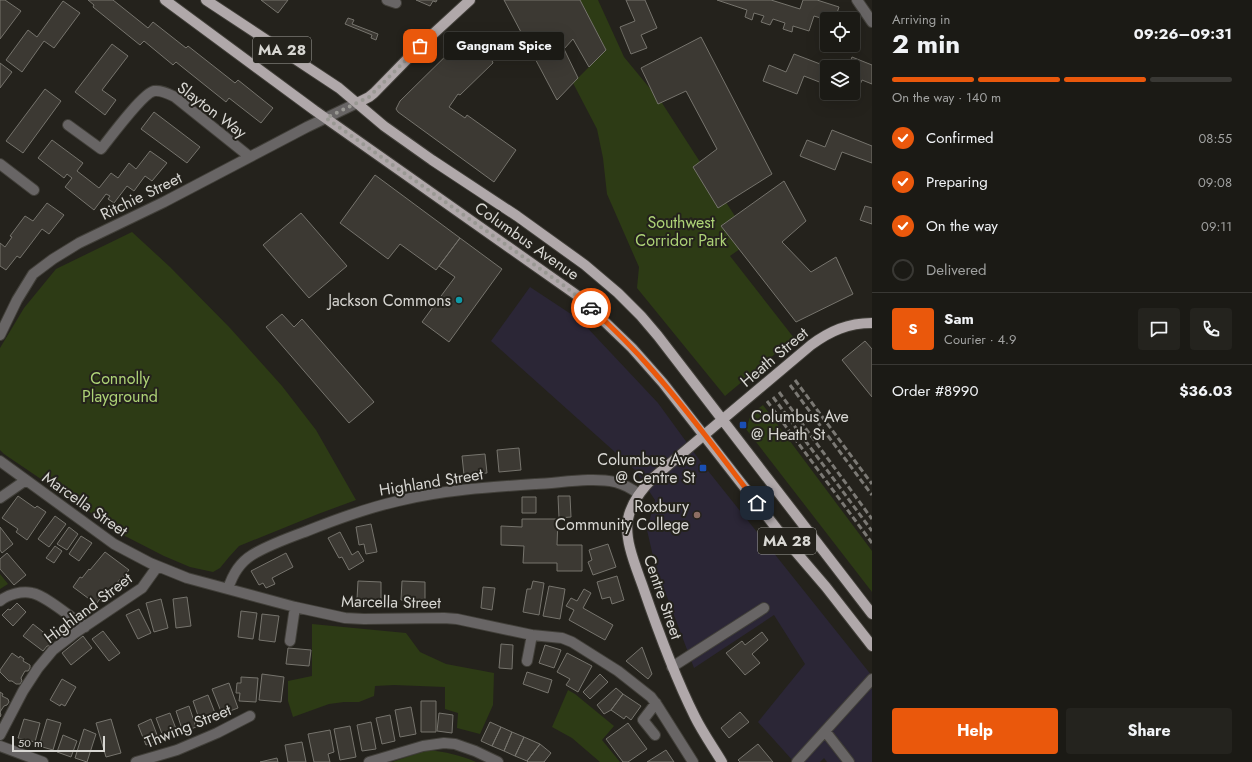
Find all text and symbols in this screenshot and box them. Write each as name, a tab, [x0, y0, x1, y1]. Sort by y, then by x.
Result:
text: Arriving in	[892, 10, 950, 29]
map controls	[820, 12, 860, 100]
button: locate	[820, 12, 860, 52]
text: 09:26–09:31	[1134, 23, 1232, 45]
text: 2 min	[892, 25, 960, 63]
pin	[403, 29, 437, 63]
callout: Gangnam Spice	[444, 32, 564, 60]
icon: bag	[409, 35, 431, 57]
text: Gangnam Spice	[456, 36, 552, 55]
road number: MA 28	[253, 37, 311, 63]
button: layers	[820, 60, 860, 100]
street label: Slayton Way	[172, 76, 252, 144]
text: On the way · 140 m	[892, 88, 1001, 107]
icon: check	[892, 127, 914, 149]
text: Confirmed	[926, 127, 994, 149]
text: 08:55	[1199, 129, 1232, 148]
street label: Ritchie Street	[96, 166, 186, 226]
icon: check	[892, 171, 914, 193]
text: Preparing	[926, 171, 988, 193]
text: 09:08	[1198, 173, 1232, 192]
street label: Columbus Avenue	[470, 196, 584, 286]
park label: Southwest Corridor Park	[635, 211, 728, 252]
icon: check	[892, 215, 914, 237]
text: On the way	[926, 215, 998, 237]
text: 09:11	[1201, 217, 1232, 236]
text: Delivered	[926, 259, 987, 281]
courier	[571, 288, 611, 328]
place label: Jackson Commons	[326, 289, 451, 312]
marker: Jackson Commons	[454, 295, 464, 305]
icon: car	[580, 297, 602, 319]
text: Sam	[944, 308, 974, 330]
button: chat	[1138, 308, 1180, 350]
button: phone	[1190, 308, 1232, 350]
text: S	[908, 318, 918, 340]
street label: Heath Street	[735, 322, 813, 392]
text: Courier · 4.9	[944, 330, 1017, 349]
park label: Connolly Playground	[82, 367, 158, 408]
text: Order #8990	[892, 380, 978, 402]
text: $36.03	[1179, 380, 1232, 402]
place label: Columbus Ave @ Heath St	[751, 405, 849, 446]
marker: Columbus Ave @ Heath St	[738, 420, 748, 430]
place label: Columbus Ave @ Centre St	[597, 448, 695, 489]
street label: Highland Street	[377, 462, 485, 502]
marker: Columbus Ave @ Centre St	[698, 463, 708, 473]
street label: Marcella Street	[38, 466, 133, 542]
pin	[740, 486, 774, 520]
icon: home	[746, 492, 768, 514]
place label: Roxbury Community College	[555, 495, 690, 536]
marker: Roxbury Community College	[692, 510, 702, 520]
road number: MA 28	[758, 528, 816, 554]
street label: Centre Street	[638, 552, 688, 642]
street label: Highland Street	[39, 567, 137, 649]
street label: Marcella Street	[341, 590, 441, 614]
street label: Thwing Street	[141, 698, 235, 754]
button: Help	[892, 708, 1058, 754]
button: Share	[1066, 708, 1232, 754]
scale bar	[12, 734, 105, 753]
text: 50 m	[18, 735, 43, 751]

